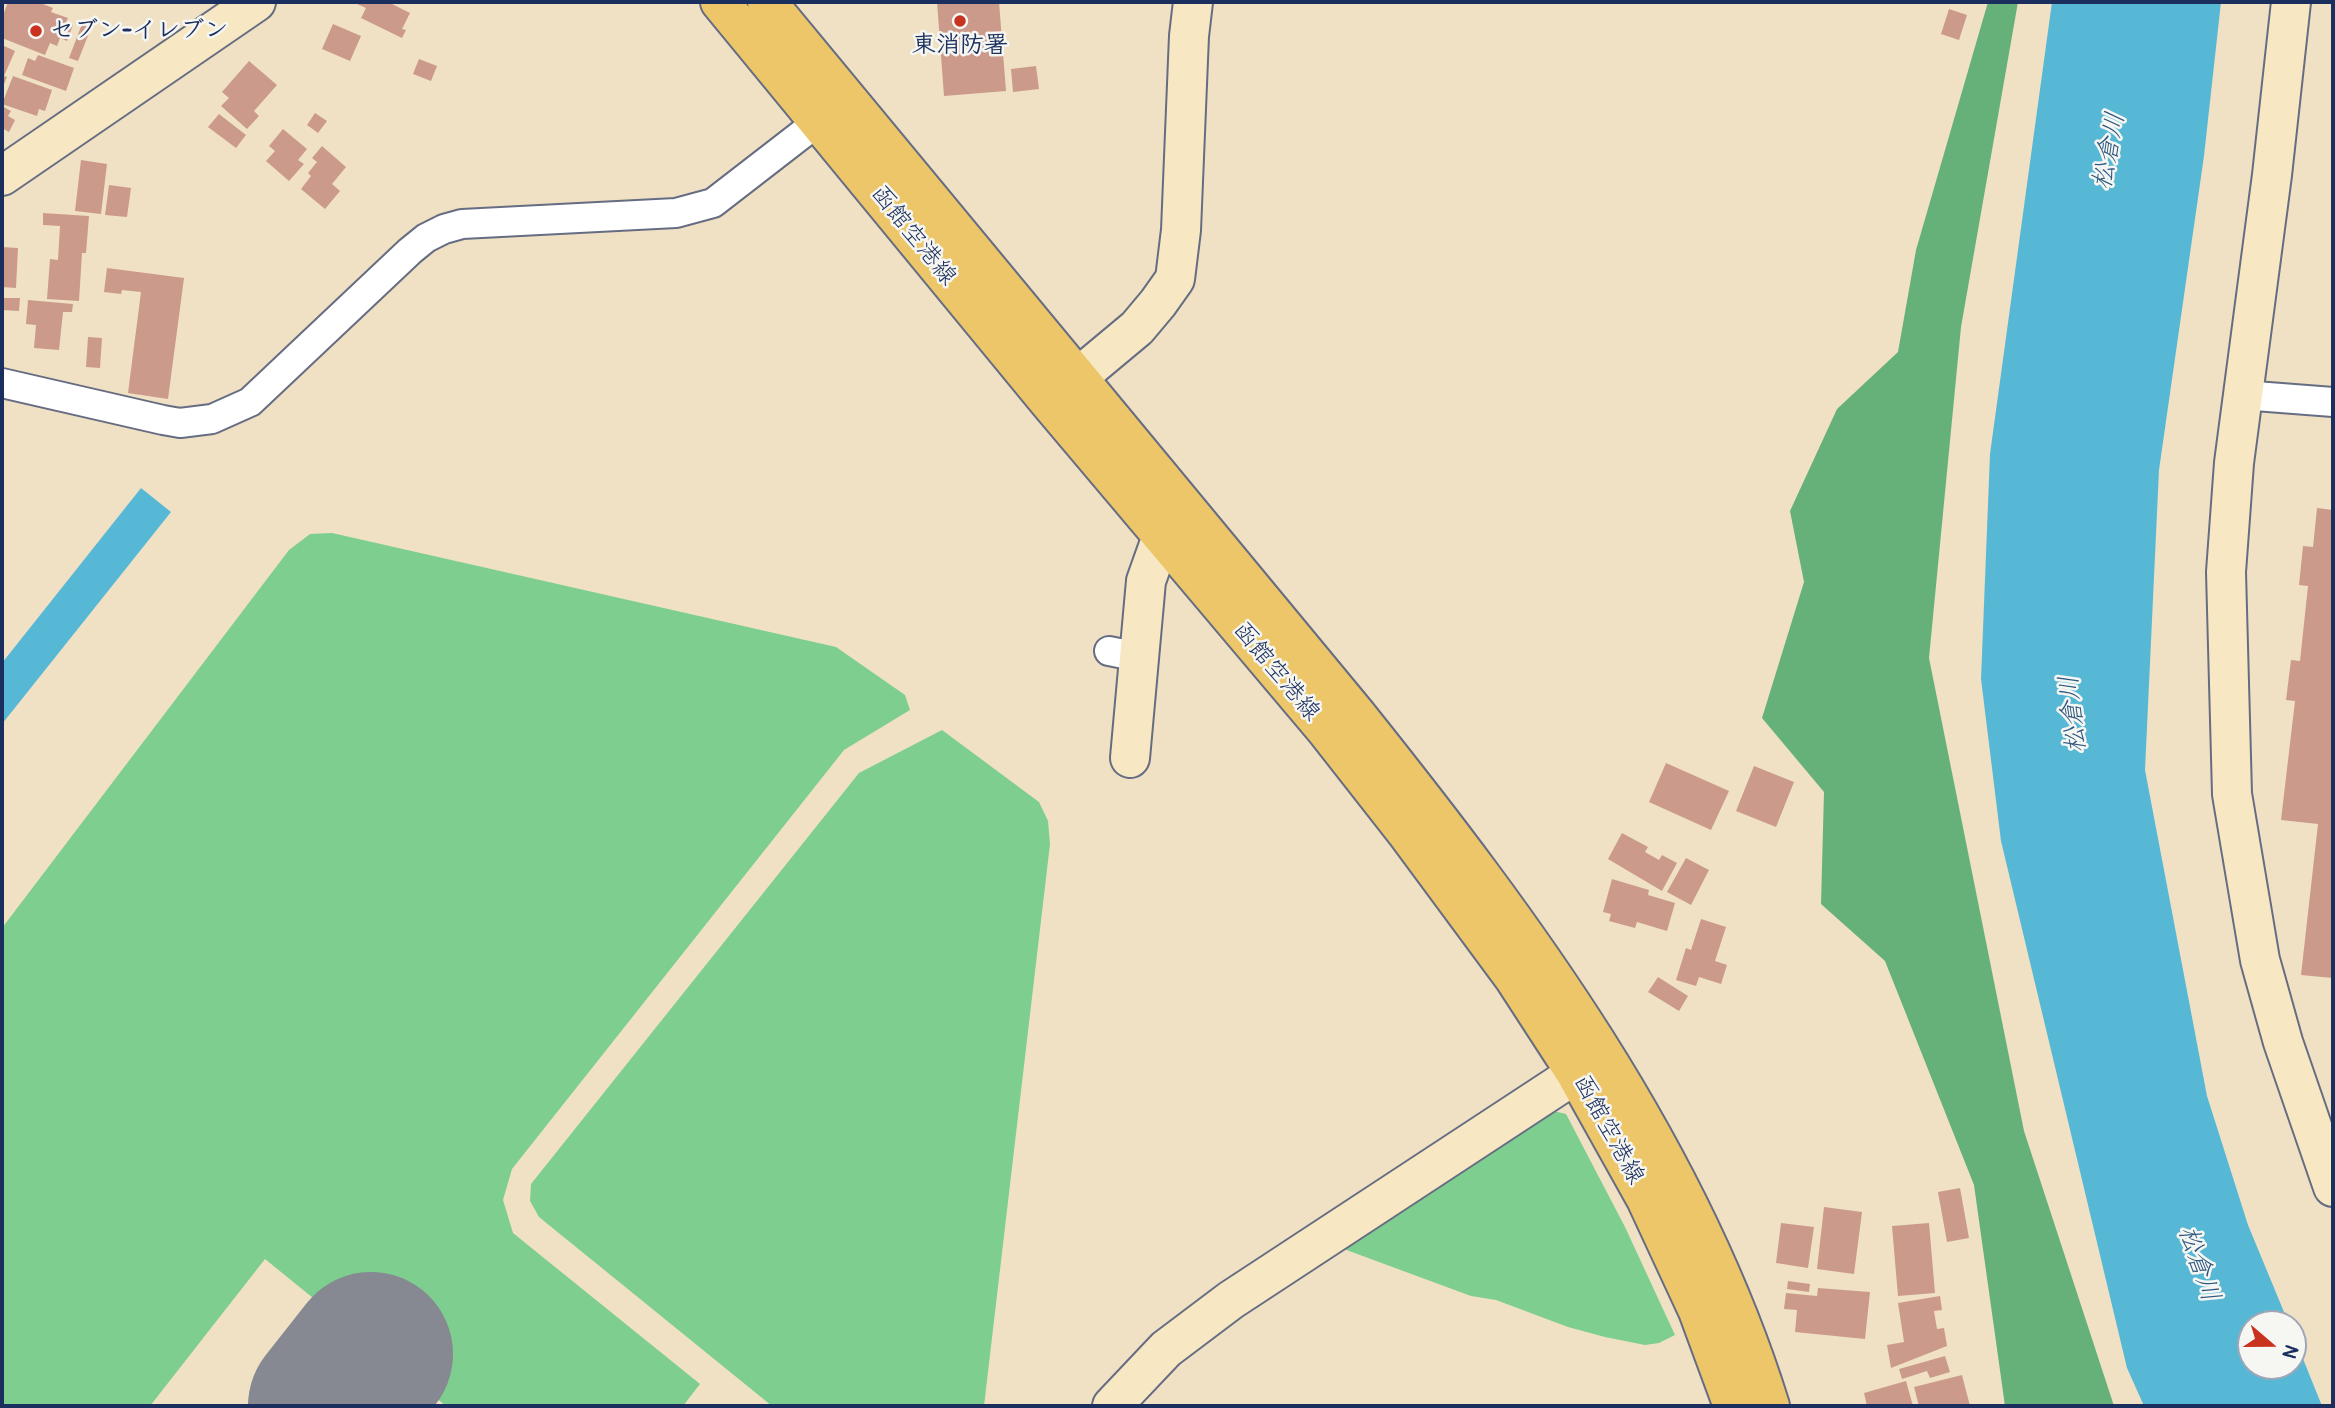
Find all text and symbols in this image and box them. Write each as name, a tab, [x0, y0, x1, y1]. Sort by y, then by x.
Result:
marker: 東消防署	[952, 13, 968, 29]
place label: セブン-イレブン	[50, 17, 228, 45]
marker: セブン-イレブン	[28, 23, 44, 39]
place label: 東消防署	[912, 32, 1008, 60]
water label: 松倉川	[2087, 110, 2133, 192]
street label: 函館空港線	[864, 180, 962, 292]
street label: 函館空港線	[1226, 617, 1326, 727]
water label: 松倉川	[2054, 674, 2094, 754]
street label: 函館空港線	[1566, 1071, 1650, 1189]
water label: 松倉川	[2171, 1222, 2225, 1306]
north arrow	[2237, 1310, 2307, 1380]
text: N	[2276, 1341, 2303, 1362]

